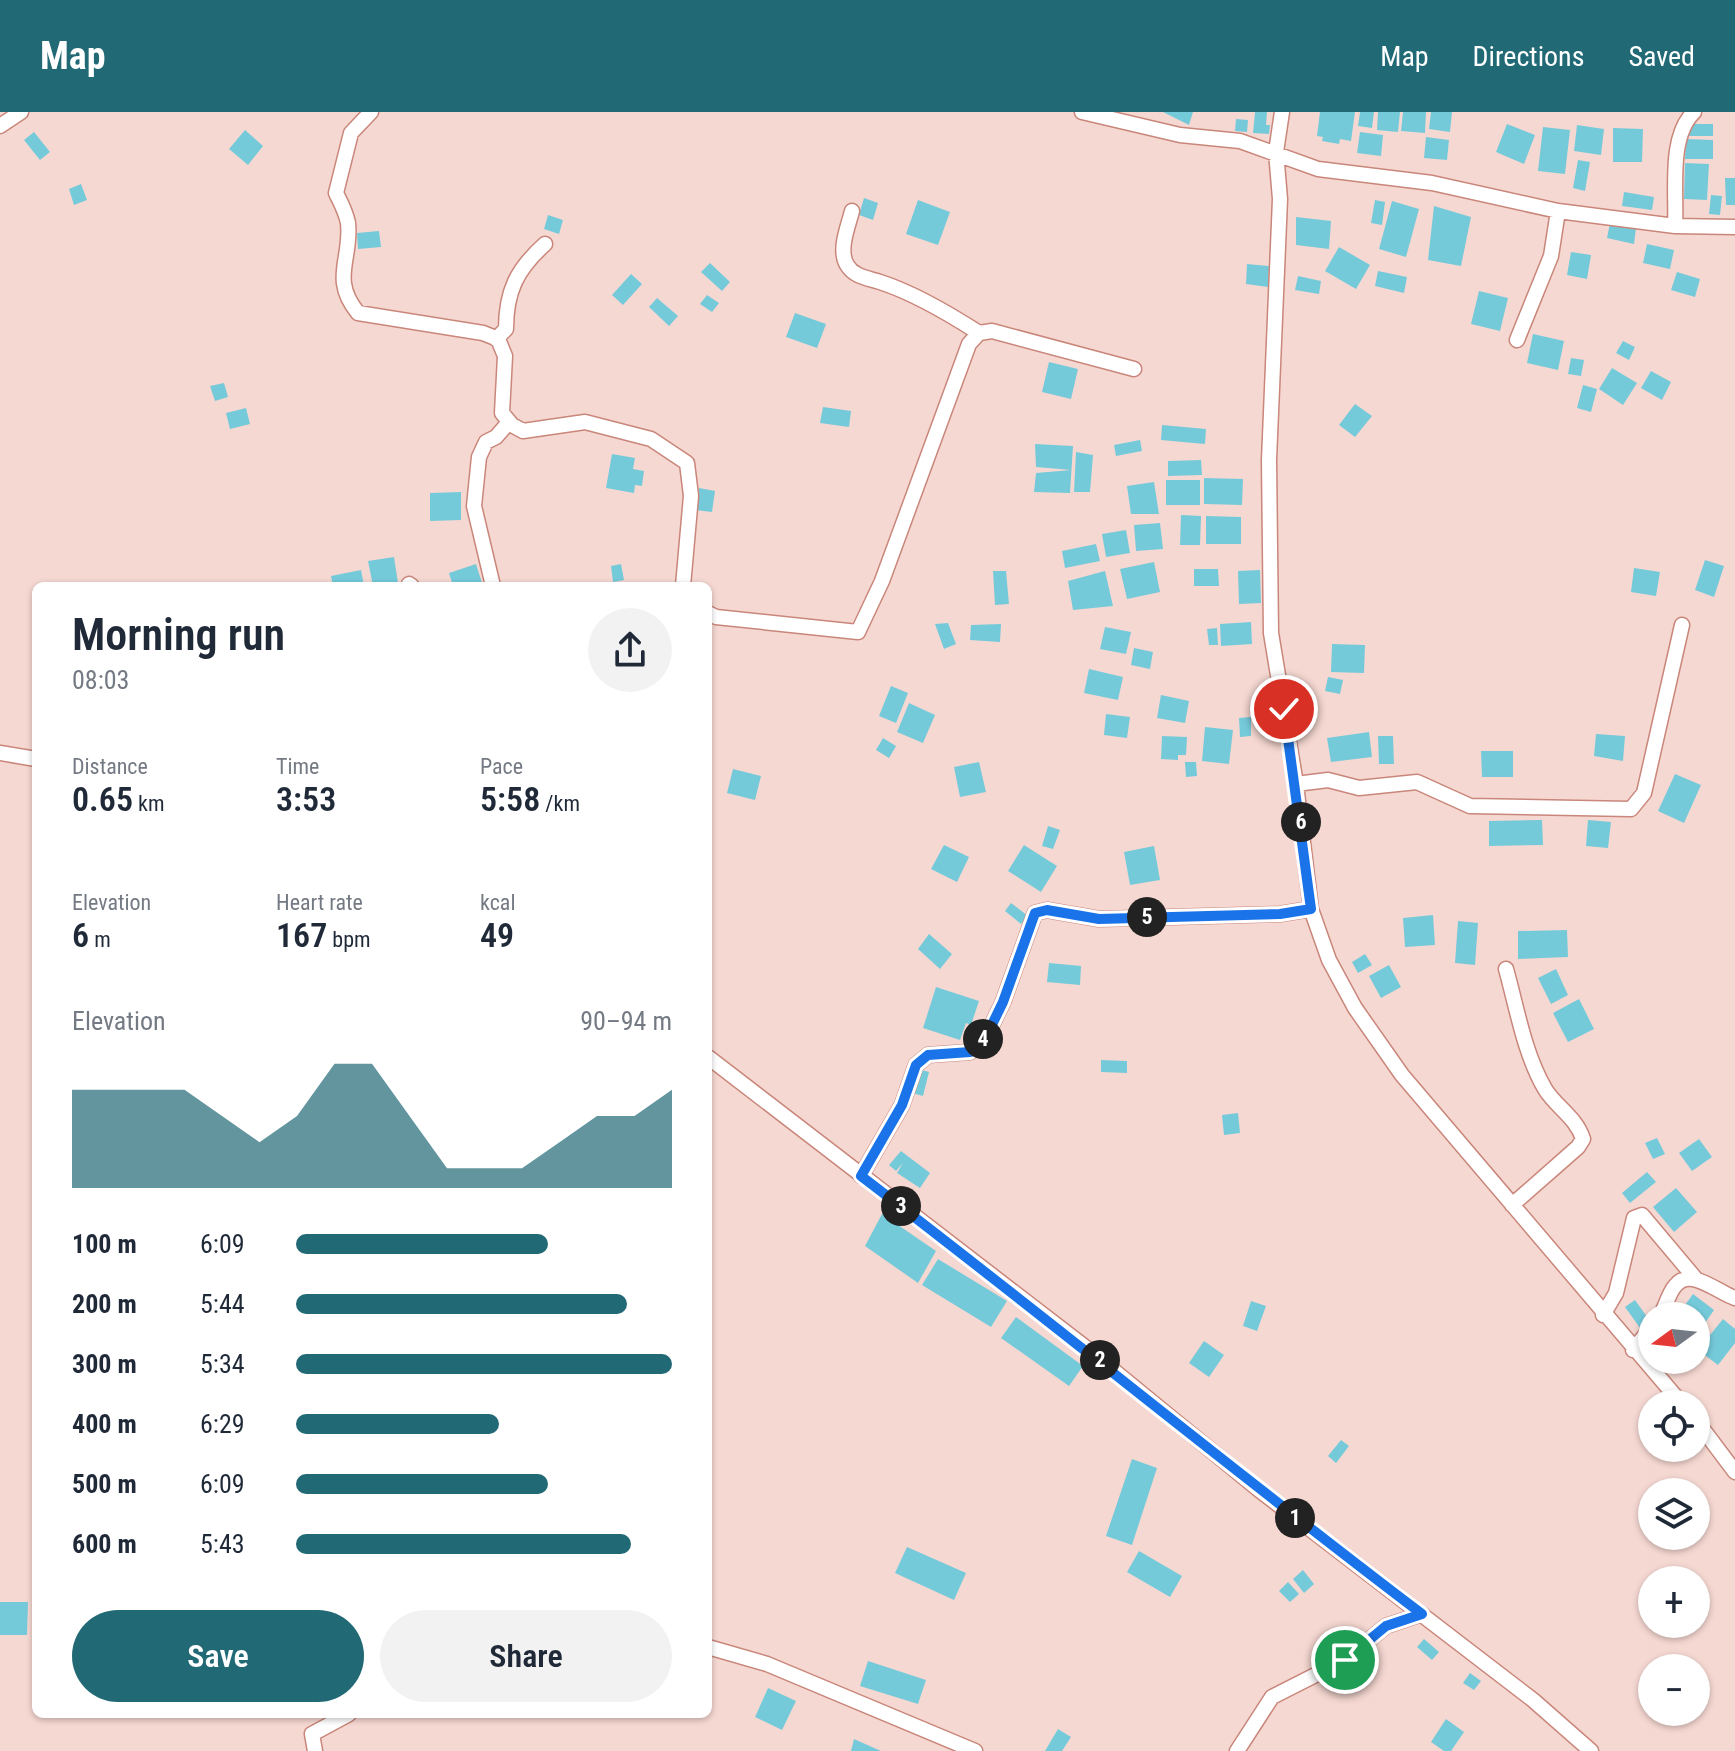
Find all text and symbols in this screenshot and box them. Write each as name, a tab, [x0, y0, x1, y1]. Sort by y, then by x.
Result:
text: Map	[40, 34, 106, 78]
text: Map	[1380, 40, 1429, 73]
text: Directions	[1473, 40, 1584, 73]
text: Saved	[1628, 40, 1695, 73]
button: share	[588, 608, 672, 692]
text: Morning run	[72, 609, 285, 661]
text: 08:03	[72, 665, 129, 695]
pin	[1250, 675, 1318, 743]
icon: check	[1262, 687, 1306, 731]
text: Distance	[72, 754, 148, 779]
text: Time	[276, 754, 319, 779]
text: Pace	[480, 754, 523, 779]
text: 0.65	[72, 779, 133, 819]
text: 3:53	[276, 779, 336, 819]
text: 5:58	[480, 779, 540, 819]
text: km	[133, 791, 165, 816]
text: /km	[540, 791, 580, 816]
pin: 6	[1281, 802, 1321, 842]
text: 6	[1295, 809, 1307, 834]
text: Elevation	[72, 890, 151, 915]
text: Heart rate	[276, 890, 363, 915]
text: kcal	[480, 890, 515, 915]
pin: 5	[1127, 897, 1167, 937]
text: 5	[1141, 904, 1153, 929]
text: 6	[72, 915, 89, 955]
text: 167	[276, 915, 327, 955]
text: 49	[480, 915, 514, 955]
text: m	[89, 927, 111, 952]
text: bpm	[327, 927, 371, 952]
text: Elevation	[72, 1006, 166, 1036]
text: 90–94 m	[580, 1006, 672, 1036]
pin: 4	[963, 1019, 1003, 1059]
text: 4	[977, 1026, 989, 1051]
pin: 3	[881, 1186, 921, 1226]
text: 3	[895, 1193, 907, 1218]
text: 100 m	[72, 1229, 137, 1259]
text: 6:09	[200, 1229, 245, 1259]
text: 200 m	[72, 1289, 137, 1319]
text: 5:44	[200, 1289, 245, 1319]
north arrow	[1638, 1302, 1710, 1374]
map controls	[1638, 1302, 1710, 1726]
pin: 2	[1080, 1340, 1120, 1380]
text: 2	[1094, 1347, 1106, 1372]
text: 300 m	[72, 1349, 137, 1379]
text: 5:34	[200, 1349, 245, 1379]
button: locate	[1638, 1390, 1710, 1462]
text: 400 m	[72, 1409, 137, 1439]
text: 6:29	[200, 1409, 245, 1439]
text: 500 m	[72, 1469, 137, 1499]
text: 6:09	[200, 1469, 245, 1499]
button: layers	[1638, 1478, 1710, 1550]
pin: 1	[1275, 1498, 1315, 1538]
text: 1	[1289, 1505, 1301, 1530]
text: 600 m	[72, 1529, 137, 1559]
text: 5:43	[200, 1529, 245, 1559]
button: +	[1638, 1566, 1710, 1638]
button: Save	[72, 1610, 364, 1702]
button: Share	[380, 1610, 672, 1702]
pin	[1311, 1626, 1379, 1694]
icon: arrive	[1323, 1638, 1367, 1682]
button: −	[1638, 1654, 1710, 1726]

